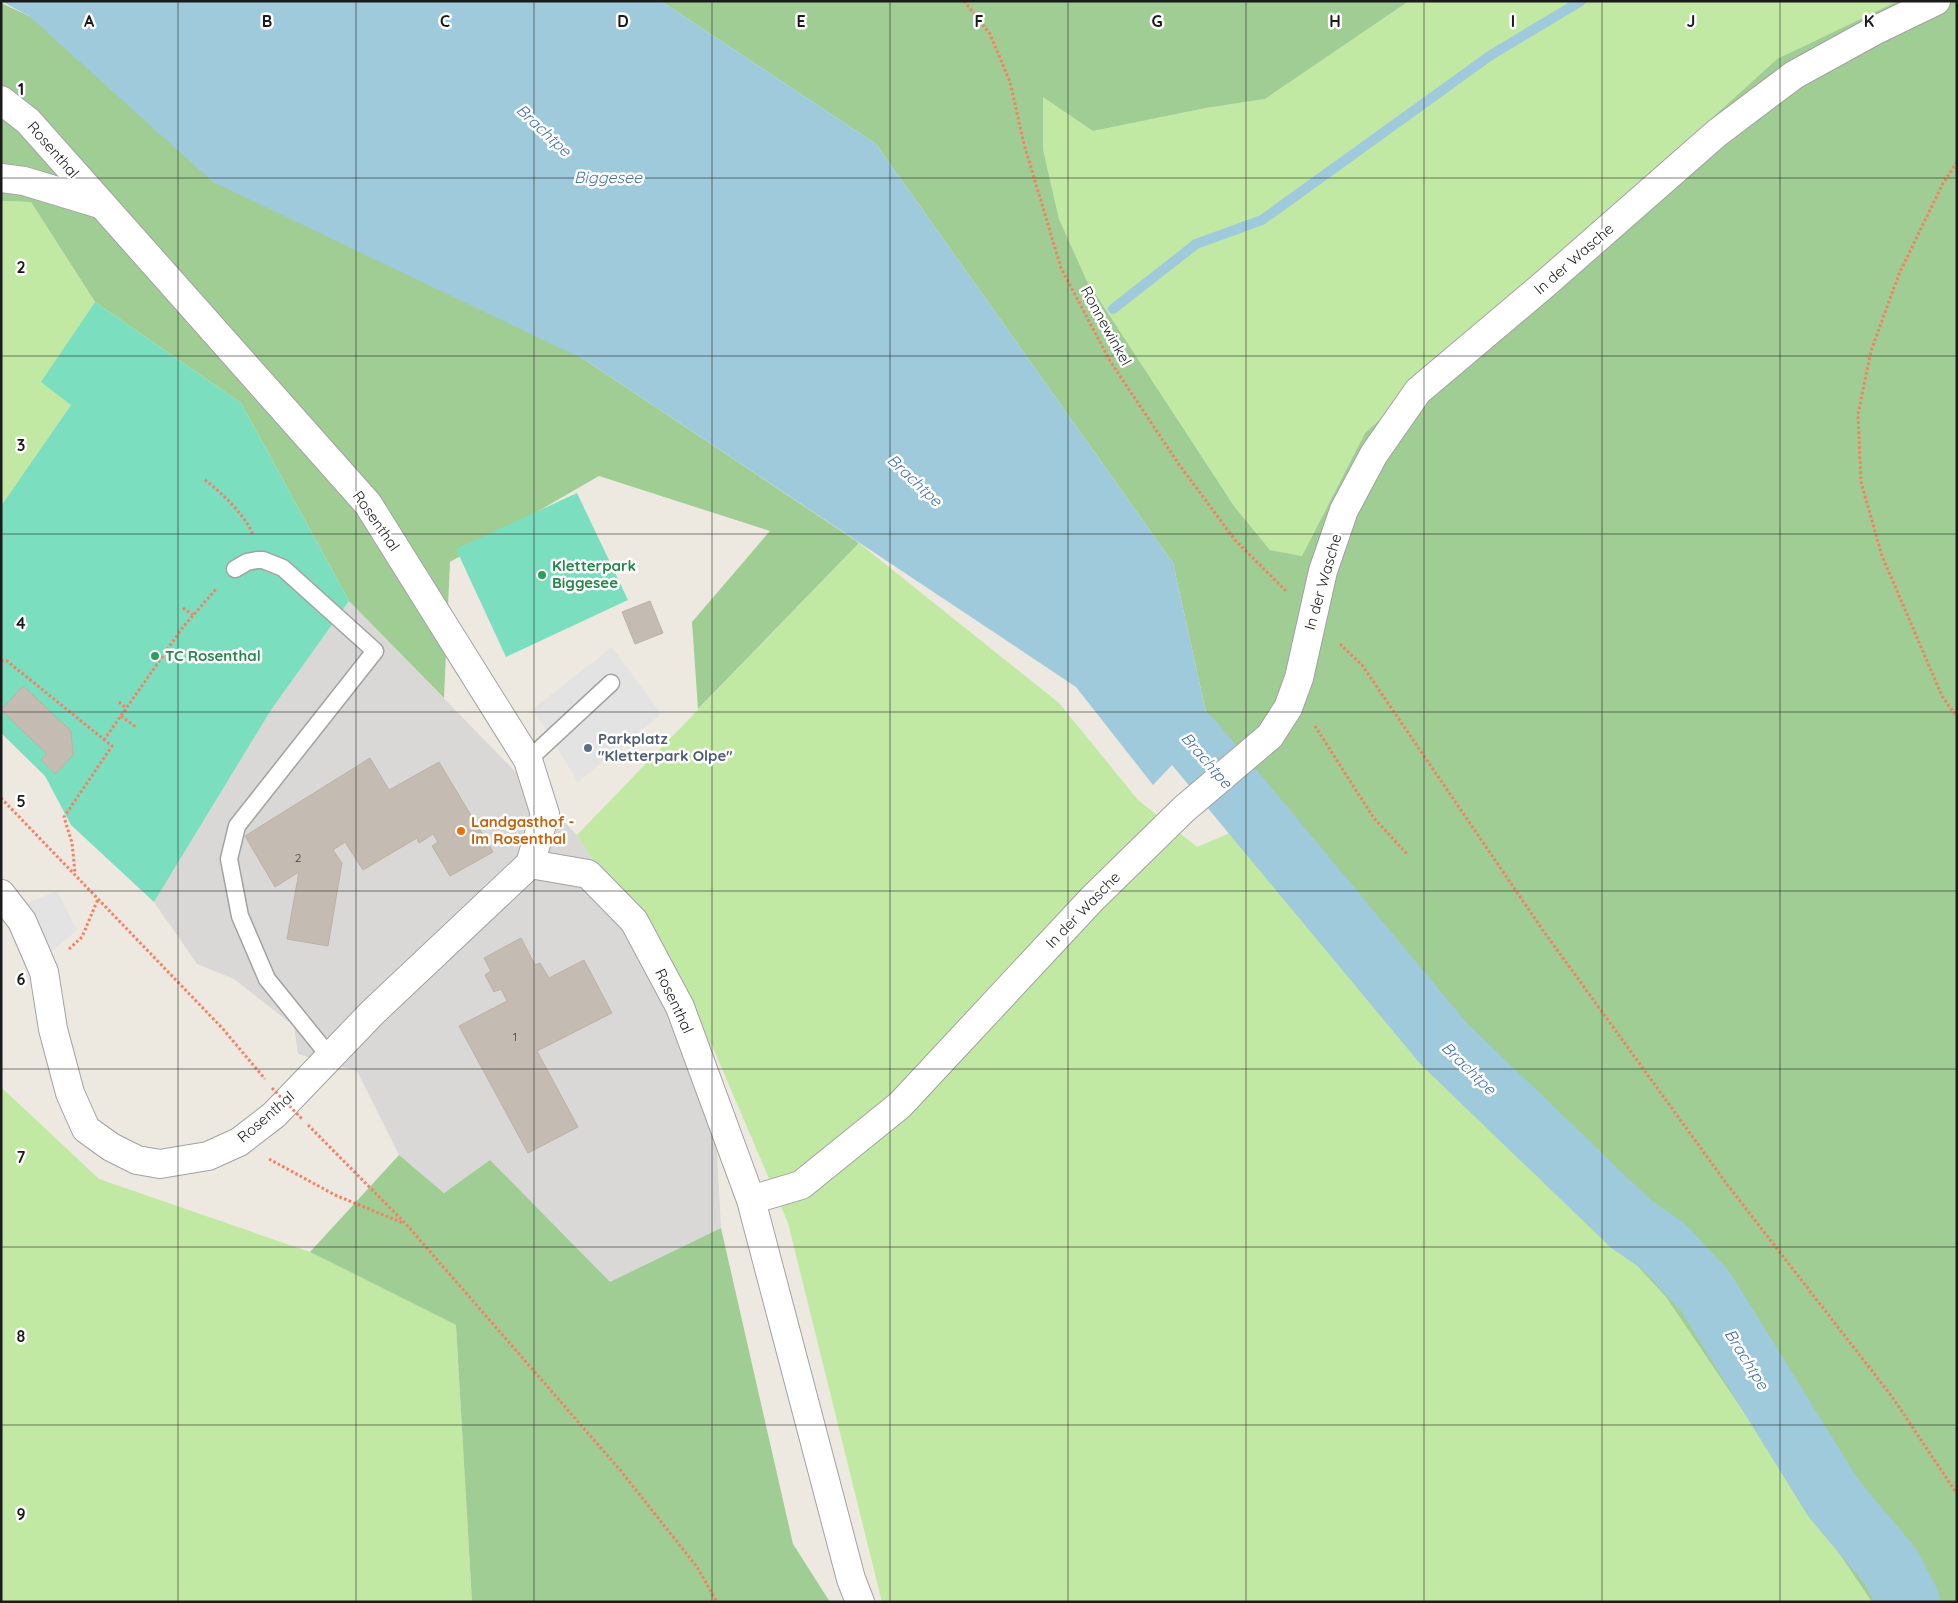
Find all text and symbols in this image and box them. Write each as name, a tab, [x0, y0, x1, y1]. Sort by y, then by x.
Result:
text: A	[84, 11, 95, 31]
text: B	[262, 11, 272, 31]
text: C	[440, 11, 450, 31]
text: D	[617, 11, 629, 31]
text: E	[796, 11, 806, 31]
text: F	[975, 11, 984, 31]
text: G	[1151, 11, 1163, 31]
text: H	[1329, 11, 1341, 31]
text: I	[1511, 11, 1515, 31]
text: J	[1687, 11, 1695, 31]
text: K	[1864, 11, 1874, 31]
text: 1	[18, 79, 24, 99]
water label: Brachtpe	[512, 100, 576, 161]
street label: Rosenthal	[23, 117, 83, 182]
water label: Biggesee	[574, 167, 643, 187]
street label: In der Wasche	[1530, 219, 1617, 298]
text: 2	[16, 257, 26, 277]
street label: Ronnewinkel	[1077, 283, 1136, 369]
text: 3	[17, 435, 25, 455]
water label: Brachtpe	[883, 450, 947, 511]
street label: Rosenthal	[349, 487, 404, 555]
street label: In der Wasche	[1300, 532, 1345, 632]
place label: Kletterpark Biggesee	[552, 556, 636, 592]
marker: Kletterpark Biggesee	[536, 569, 548, 581]
text: 4	[16, 613, 26, 633]
place label: TC Rosenthal	[165, 646, 261, 665]
marker: TC Rosenthal	[149, 650, 161, 662]
water label: Brachtpe	[1177, 728, 1237, 793]
place label: Parkplatz "Kletterpark Olpe"	[598, 729, 733, 765]
marker: Parkplatz "Kletterpark Olpe"	[582, 742, 594, 754]
text: 5	[16, 791, 26, 811]
place label: Landgasthof - Im Rosenthal	[471, 812, 574, 848]
marker: Landgasthof - Im Rosenthal	[455, 825, 467, 837]
house number: 2	[295, 850, 302, 865]
street label: In der Wasche	[1041, 867, 1124, 952]
street label: Rosenthal	[651, 965, 698, 1036]
text: 6	[17, 969, 26, 989]
house number: 1	[513, 1029, 517, 1044]
water label: Brachtpe	[1438, 1037, 1501, 1099]
street label: Rosenthal	[233, 1087, 298, 1147]
text: 7	[17, 1147, 26, 1167]
water label: Brachtpe	[1721, 1325, 1774, 1394]
text: 8	[17, 1326, 26, 1346]
text: 9	[16, 1504, 26, 1524]

